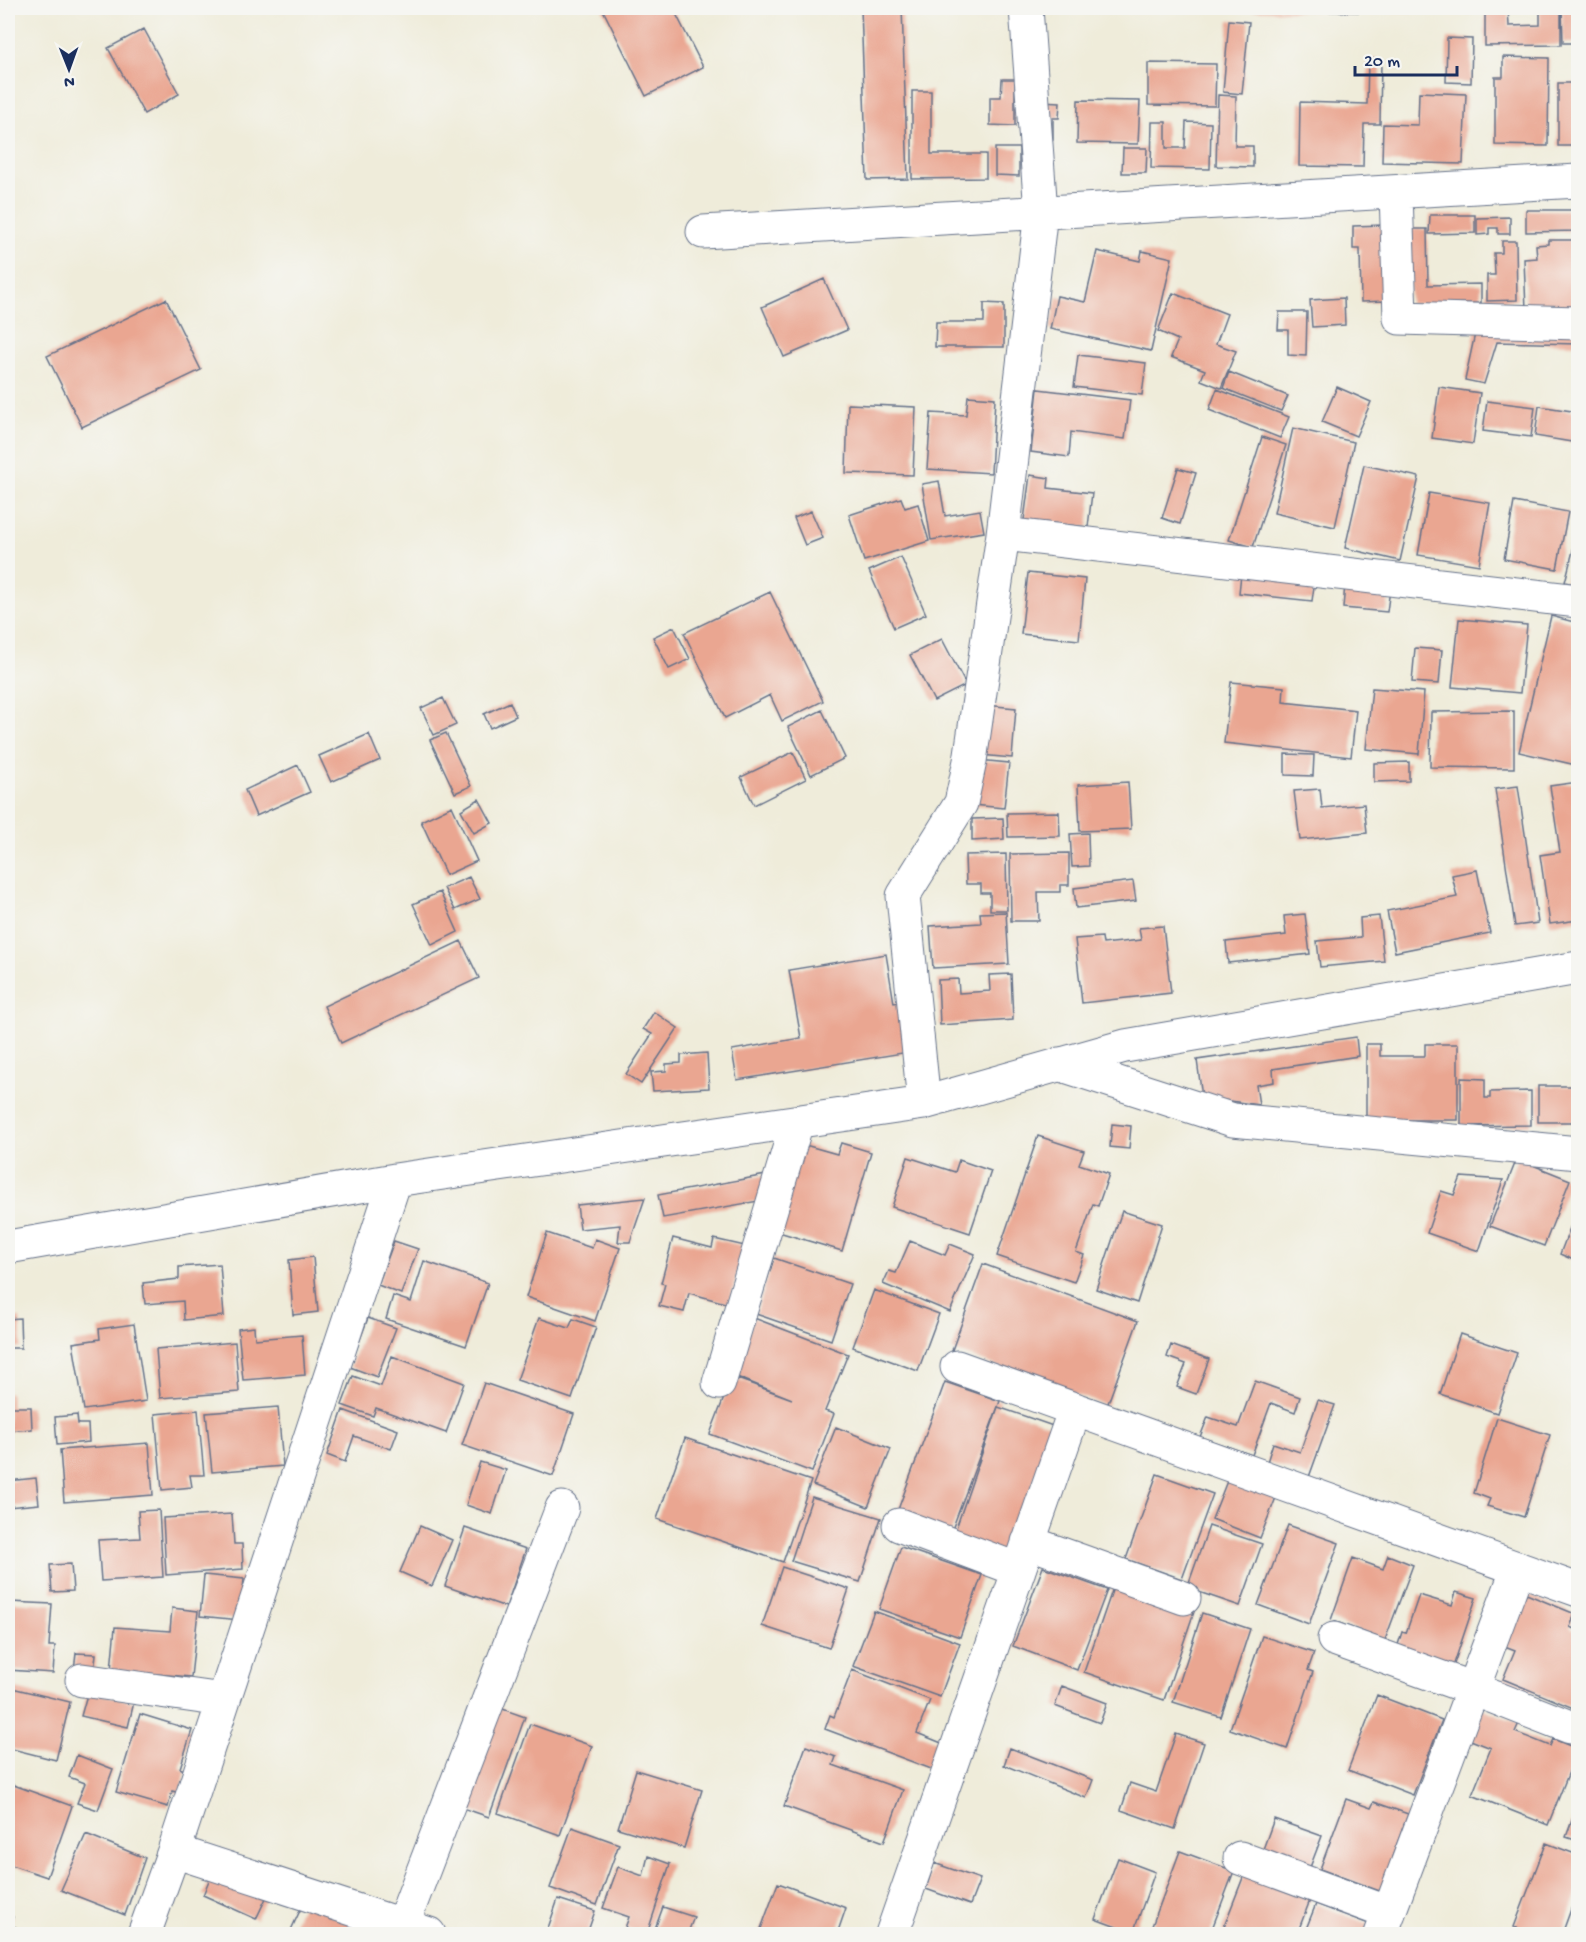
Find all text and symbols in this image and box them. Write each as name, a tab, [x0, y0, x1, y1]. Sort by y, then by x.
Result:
north arrow	[39, 39, 99, 99]
scale bar	[1355, 39, 1457, 77]
text: 20 m	[1364, 52, 1400, 73]
text: N	[63, 71, 75, 90]

